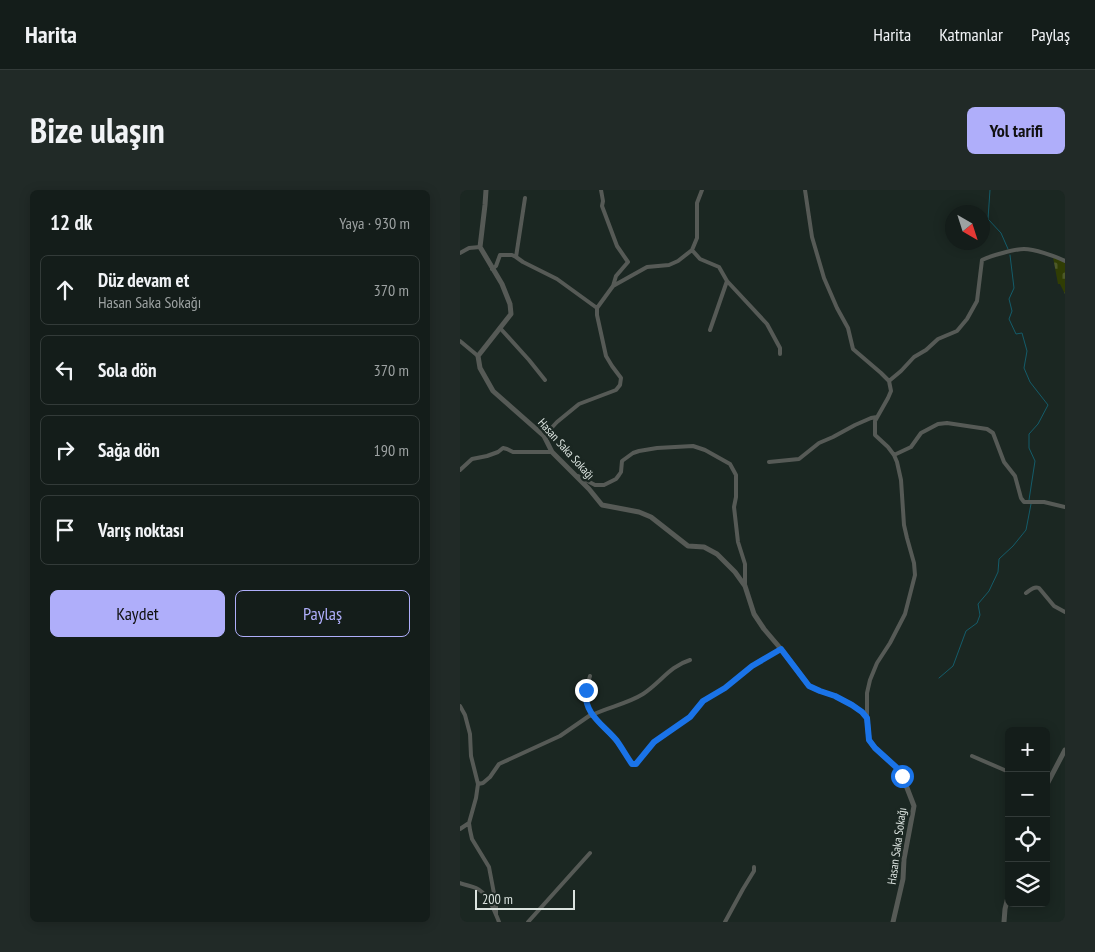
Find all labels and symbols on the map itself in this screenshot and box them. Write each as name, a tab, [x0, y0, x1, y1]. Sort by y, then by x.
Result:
north arrow	[945, 205, 990, 250]
street label: Hasan Saka Sokağı	[535, 415, 598, 482]
route end	[575, 679, 598, 702]
route start	[891, 765, 914, 788]
street label: Hasan Saka Sokağı	[884, 807, 909, 885]
scale bar	[475, 887, 575, 910]

